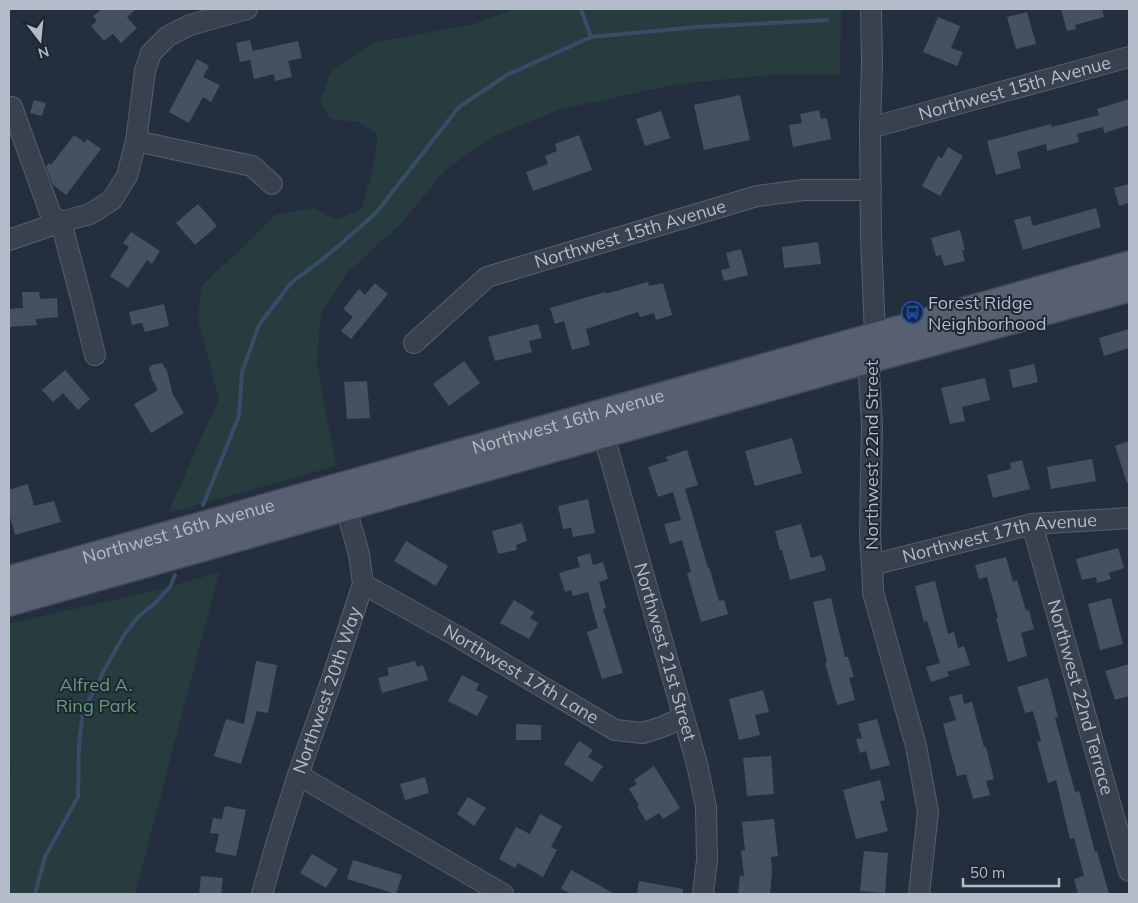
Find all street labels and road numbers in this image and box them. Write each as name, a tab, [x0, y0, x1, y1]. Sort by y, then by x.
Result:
street label: Northwest 15th Avenue	[916, 51, 1113, 125]
street label: Northwest 15th Avenue	[532, 194, 729, 273]
street label: Northwest 22nd Street	[860, 360, 883, 550]
street label: Northwest 16th Avenue	[469, 383, 667, 459]
street label: Northwest 16th Avenue	[80, 493, 277, 569]
street label: Northwest 17th Avenue	[900, 508, 1098, 568]
street label: Northwest 21st Street	[630, 560, 702, 743]
street label: Northwest 22nd Terrace	[1043, 597, 1119, 798]
street label: Northwest 20th Way	[287, 603, 366, 777]
street label: Northwest 17th Lane	[439, 619, 603, 729]

